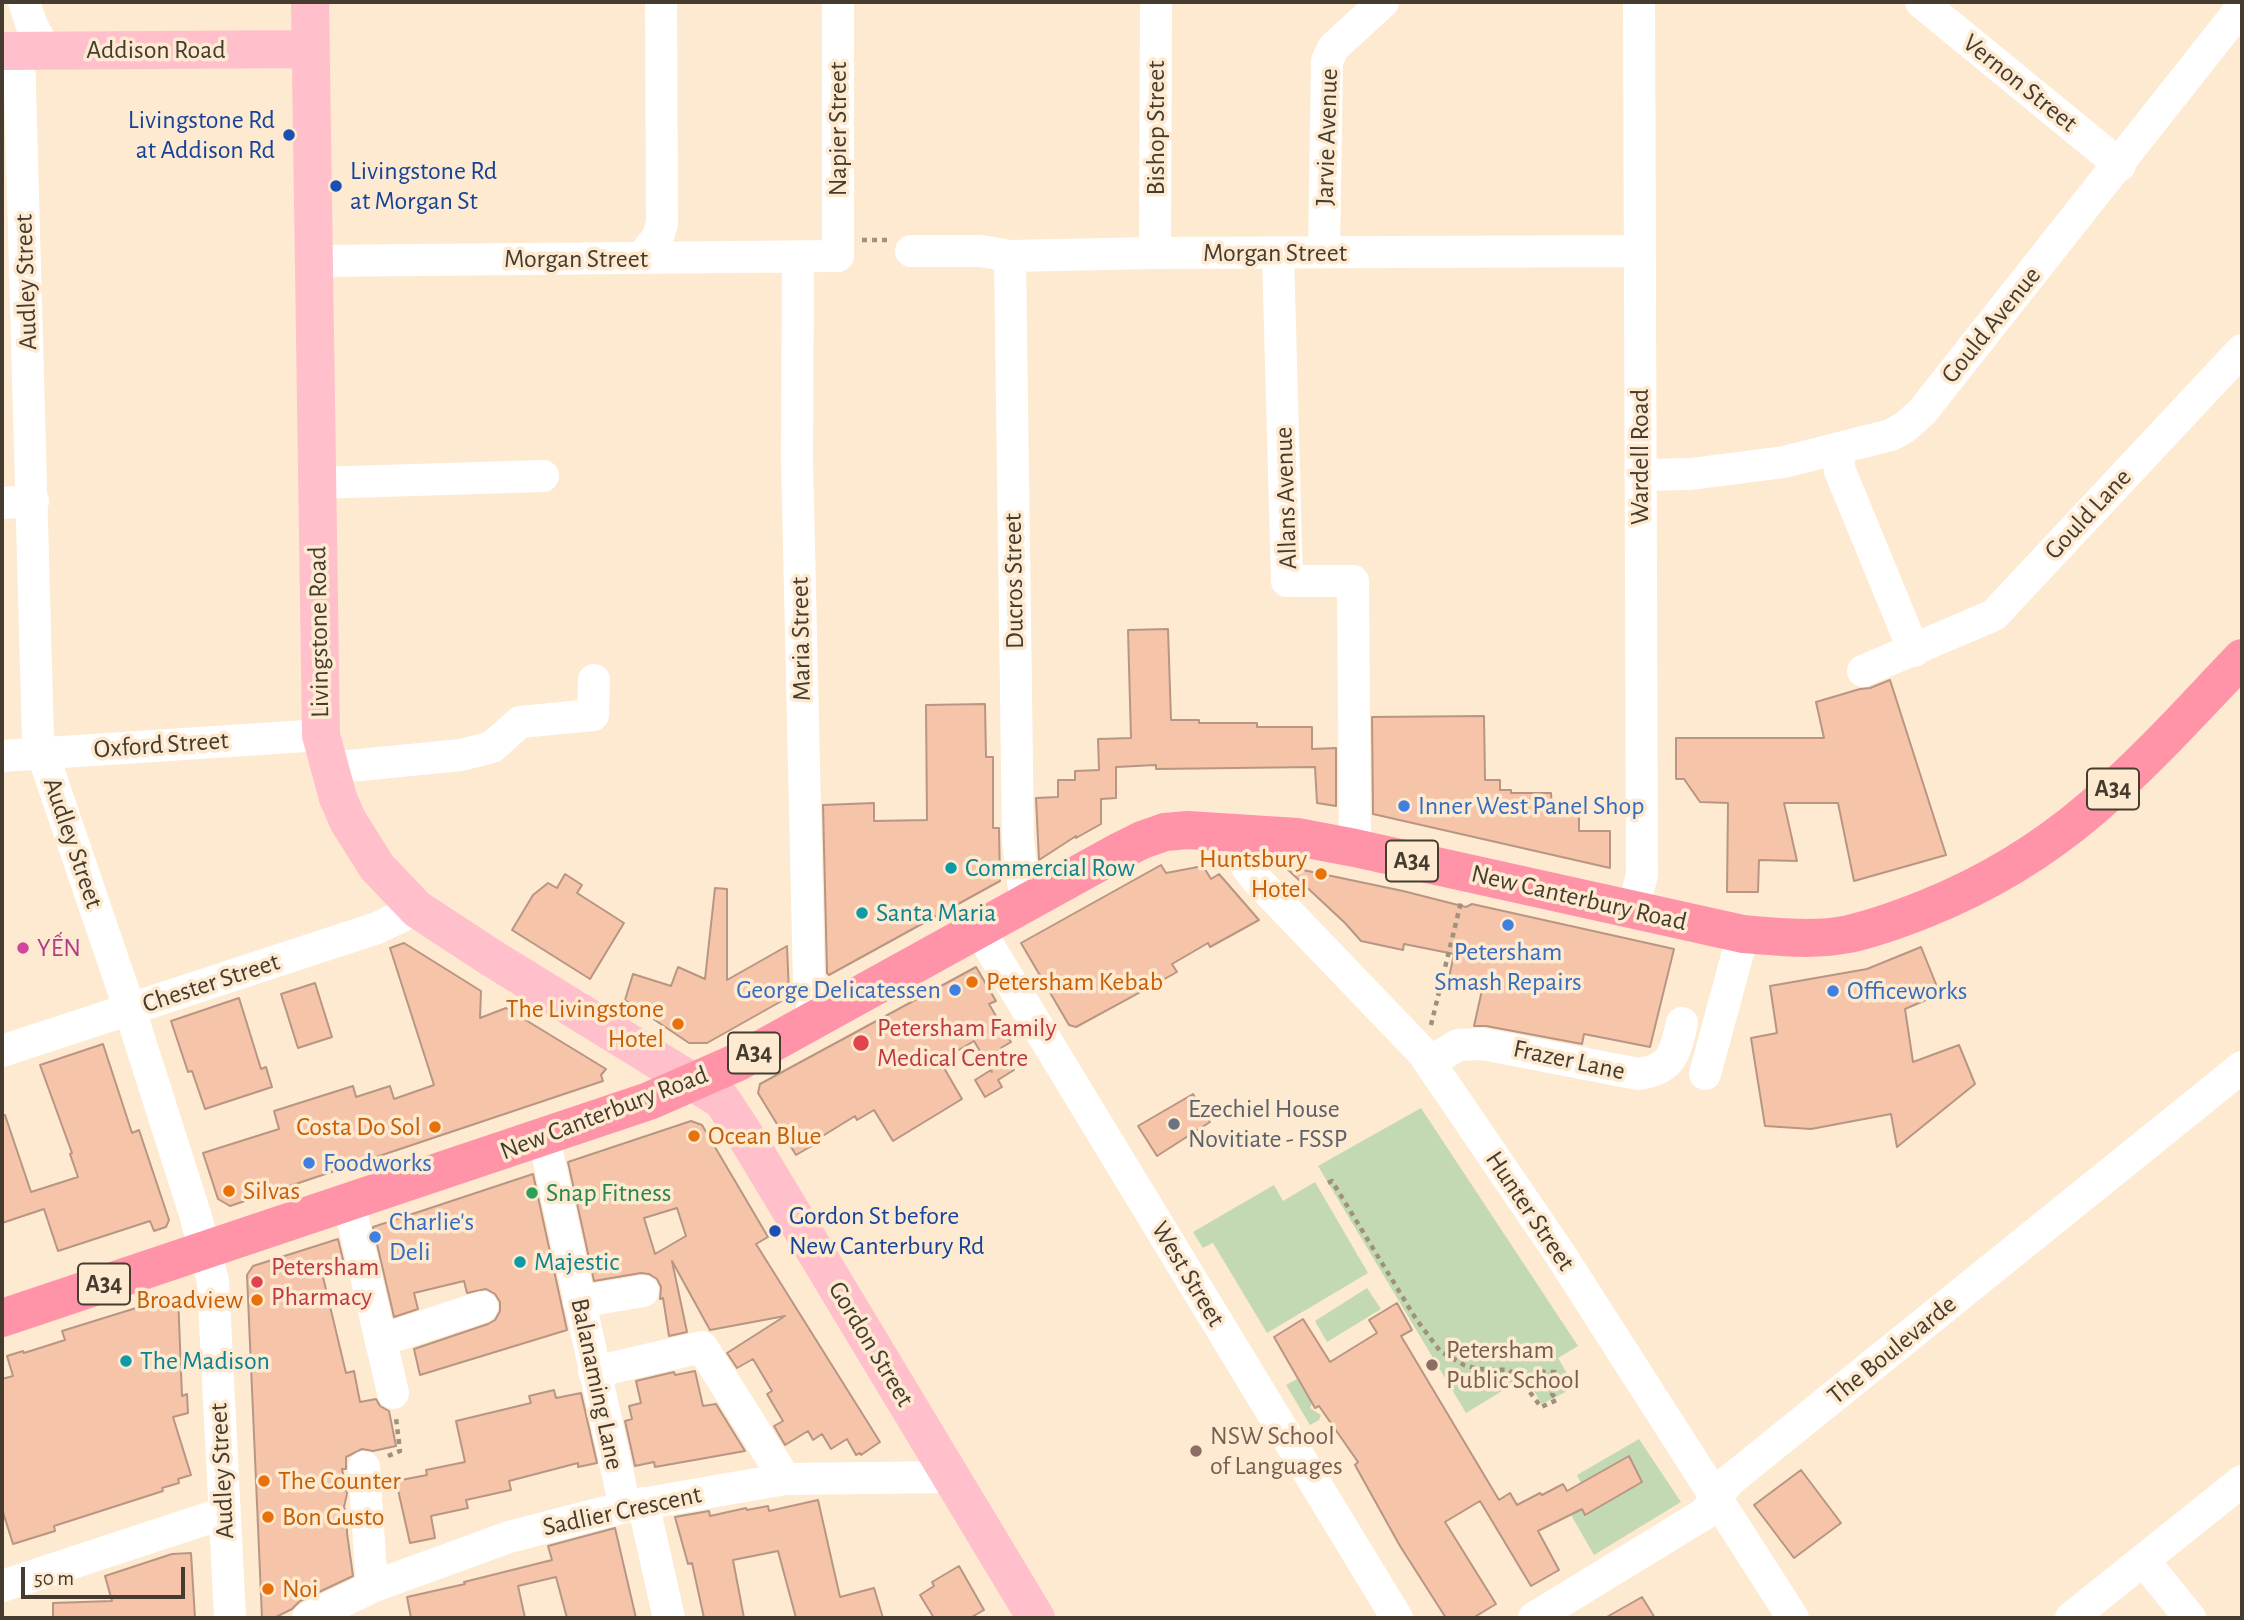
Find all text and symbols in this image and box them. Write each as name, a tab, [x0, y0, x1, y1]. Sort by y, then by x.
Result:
street label: Vernon Street	[1956, 27, 2084, 139]
street label: Addison Road	[86, 34, 226, 66]
street label: Bishop Street	[1140, 61, 1172, 195]
street label: Napier Street	[822, 62, 854, 196]
street label: Jarvie Avenue	[1309, 68, 1345, 206]
place label: Livingstone Rd at Addison Rd	[128, 104, 275, 166]
marker: Livingstone Rd at Addison Rd	[281, 127, 297, 143]
place label: Livingstone Rd at Morgan St	[350, 155, 497, 216]
marker: Livingstone Rd at Morgan St	[328, 178, 344, 194]
street label: Audley Street	[8, 213, 44, 351]
street label: Morgan Street	[1203, 237, 1347, 269]
street label: Morgan Street	[504, 243, 648, 275]
street label: Gould Avenue	[1934, 260, 2048, 390]
street label: Wardell Road	[1624, 389, 1656, 525]
street label: Allans Avenue	[1268, 426, 1304, 570]
street label: Gould Lane	[2038, 462, 2138, 566]
street label: Ducros Street	[997, 513, 1031, 649]
street label: Livingstone Road	[302, 546, 336, 718]
street label: Maria Street	[784, 577, 818, 701]
street label: Oxford Street	[93, 725, 229, 765]
road number: A34	[2087, 768, 2139, 810]
street label: Audley Street	[36, 774, 110, 912]
place label: Inner West Panel Shop	[1418, 790, 1644, 822]
marker: Inner West Panel Shop	[1396, 798, 1412, 814]
road number: A34	[1386, 840, 1438, 882]
place label: Huntsbury Hotel	[1199, 843, 1307, 904]
place label: Commercial Row	[965, 852, 1135, 884]
street label: New Canterbury Road	[1468, 858, 1690, 938]
marker: Commercial Row	[943, 860, 959, 876]
marker: Huntsbury Hotel	[1313, 866, 1329, 882]
place label: Santa Maria	[876, 897, 996, 929]
marker: Santa Maria	[854, 905, 870, 921]
marker: Petersham Smash Repairs	[1500, 917, 1516, 933]
place label: YẾN	[37, 932, 81, 964]
place label: Petersham Smash Repairs	[1434, 936, 1582, 998]
marker: YẾN	[15, 940, 31, 956]
street label: Chester Street	[138, 946, 284, 1020]
place label: Petersham Kebab	[986, 966, 1163, 998]
place label: George Delicatessen	[736, 974, 941, 1006]
marker: Petersham Kebab	[964, 974, 980, 990]
place label: Officeworks	[1847, 975, 1967, 1007]
marker: George Delicatessen	[947, 982, 963, 998]
marker: Officeworks	[1825, 983, 1841, 999]
place label: The Livingstone Hotel	[506, 993, 664, 1054]
place label: Petersham Family Medical Centre	[877, 1012, 1057, 1074]
marker: The Livingstone Hotel	[670, 1016, 686, 1032]
road number: A34	[728, 1032, 780, 1073]
marker: Petersham Family Medical Centre	[851, 1033, 871, 1053]
street label: Frazer Lane	[1510, 1033, 1628, 1087]
street label: New Canterbury Road	[496, 1059, 712, 1167]
place label: Ezechiel House Novitiate - FSSP	[1188, 1093, 1347, 1154]
place label: Costa Do Sol	[296, 1111, 421, 1143]
marker: Ezechiel House Novitiate - FSSP	[1166, 1116, 1182, 1132]
marker: Costa Do Sol	[427, 1119, 443, 1135]
place label: Ocean Blue	[708, 1120, 822, 1152]
marker: Ocean Blue	[686, 1128, 702, 1144]
street label: Hunter Street	[1479, 1145, 1581, 1277]
place label: Foodworks	[323, 1147, 432, 1179]
marker: Foodworks	[301, 1155, 317, 1171]
place label: Silvas	[243, 1175, 300, 1207]
place label: Snap Fitness	[546, 1177, 671, 1209]
marker: Silvas	[221, 1183, 237, 1199]
marker: Snap Fitness	[524, 1185, 540, 1201]
place label: Gordon St before New Canterbury Rd	[789, 1200, 984, 1262]
place label: Charlie's Deli	[389, 1206, 474, 1268]
street label: West Street	[1144, 1216, 1232, 1332]
marker: Gordon St before New Canterbury Rd	[767, 1223, 783, 1239]
marker: Charlie's Deli	[367, 1229, 383, 1245]
place label: Majestic	[534, 1246, 619, 1278]
place label: Petersham Pharmacy	[271, 1251, 379, 1312]
marker: Majestic	[512, 1254, 528, 1270]
road number: A34	[78, 1264, 130, 1304]
marker: Petersham Pharmacy	[249, 1274, 265, 1290]
street label: Gordon Street	[821, 1276, 921, 1412]
place label: Broadview	[136, 1284, 243, 1316]
street label: The Boulevarde	[1821, 1289, 1963, 1411]
marker: Broadview	[249, 1292, 265, 1308]
street label: Balanaming Lane	[564, 1295, 630, 1473]
place label: Petersham Public School	[1446, 1334, 1580, 1396]
place label: The Madison	[140, 1345, 270, 1377]
marker: The Madison	[118, 1353, 134, 1369]
marker: Petersham Public School	[1424, 1357, 1440, 1373]
street label: Audley Street	[203, 1402, 241, 1540]
place label: NSW School of Languages	[1210, 1420, 1343, 1482]
marker: NSW School of Languages	[1188, 1443, 1204, 1459]
place label: The Counter	[278, 1465, 401, 1497]
marker: The Counter	[256, 1473, 272, 1489]
street label: Sadlier Crescent	[540, 1479, 704, 1543]
place label: Bon Gusto	[282, 1501, 385, 1533]
marker: Bon Gusto	[260, 1509, 276, 1525]
scale bar	[24, 1554, 189, 1598]
text: 50 m	[34, 1568, 74, 1589]
place label: Noi	[282, 1573, 318, 1605]
marker: Noi	[260, 1581, 276, 1597]

